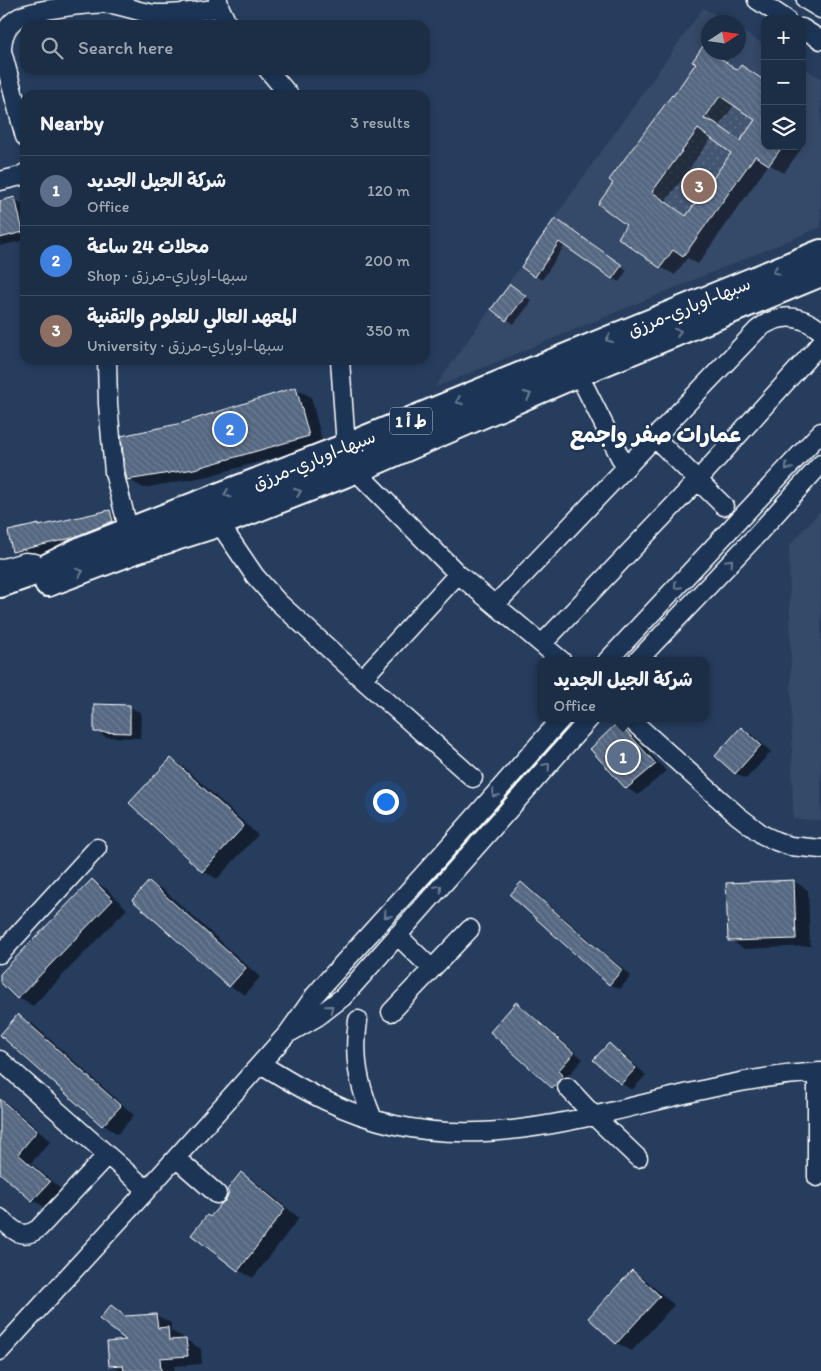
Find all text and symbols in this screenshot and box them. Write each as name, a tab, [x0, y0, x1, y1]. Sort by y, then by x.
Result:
north arrow	[701, 15, 746, 60]
map controls	[761, 15, 806, 150]
button: +	[761, 15, 806, 60]
search box	[20, 20, 430, 75]
icon: search	[38, 34, 66, 62]
text: Search here	[78, 36, 173, 59]
button: −	[761, 60, 806, 105]
button: layers	[761, 105, 806, 150]
text: Nearby	[40, 110, 104, 135]
text: 3 results	[350, 113, 410, 132]
pin: 3	[683, 167, 715, 205]
text: شركة الجيل الجديد	[87, 169, 226, 192]
text: 1	[52, 181, 60, 200]
text: 120 m	[367, 181, 410, 200]
text: Office	[87, 197, 129, 216]
text: محلات 24 ساعة	[87, 235, 209, 258]
text: 2	[52, 251, 60, 270]
text: 200 m	[365, 251, 410, 270]
one-way arrow	[772, 265, 781, 275]
text: Shop · سبها-اوباري-مرزق	[87, 266, 248, 285]
street label: سبها-اوباري-مرزق	[624, 272, 754, 344]
text: المعهد العالي للعلوم والتقنية	[87, 305, 297, 328]
text: 3	[52, 321, 60, 340]
text: 350 m	[366, 321, 410, 340]
one-way arrow	[673, 328, 682, 338]
one-way arrow	[605, 333, 614, 344]
text: University · سبها-اوباري-مرزق	[87, 336, 284, 355]
one-way arrow	[523, 390, 532, 401]
one-way arrow	[455, 395, 464, 405]
road number: ط أ 1	[390, 408, 432, 434]
pin: 2	[214, 410, 246, 448]
district label: عمارات صفر واجمع	[570, 421, 742, 450]
street label: سبها-اوباري-مرزق	[249, 425, 379, 497]
one-way arrow	[785, 461, 794, 470]
one-way arrow	[223, 488, 231, 498]
one-way arrow	[293, 488, 302, 498]
one-way arrow	[724, 559, 733, 568]
one-way arrow	[75, 568, 83, 578]
one-way arrow	[674, 580, 683, 589]
popup	[537, 657, 709, 722]
text: شركة الجيل الجديد	[553, 668, 693, 691]
text: Office	[553, 696, 596, 715]
pin: 1	[607, 738, 639, 776]
one-way arrow	[541, 763, 550, 772]
your location	[373, 789, 399, 815]
one-way arrow	[492, 789, 501, 798]
one-way arrow	[433, 884, 442, 893]
one-way arrow	[384, 910, 393, 919]
one-way arrow	[324, 1005, 333, 1013]

